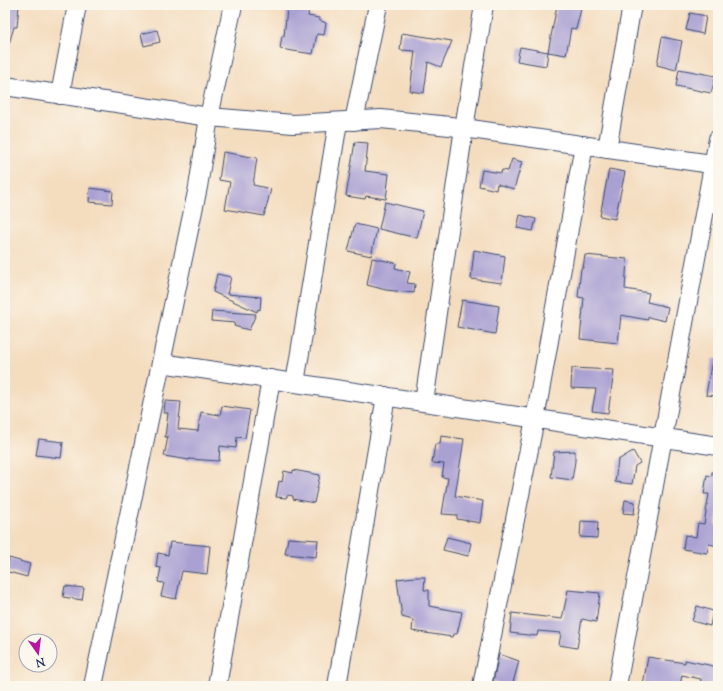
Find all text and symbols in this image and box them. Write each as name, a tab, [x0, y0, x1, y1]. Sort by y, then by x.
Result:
north arrow	[18, 633, 58, 673]
text: N	[34, 653, 47, 671]

